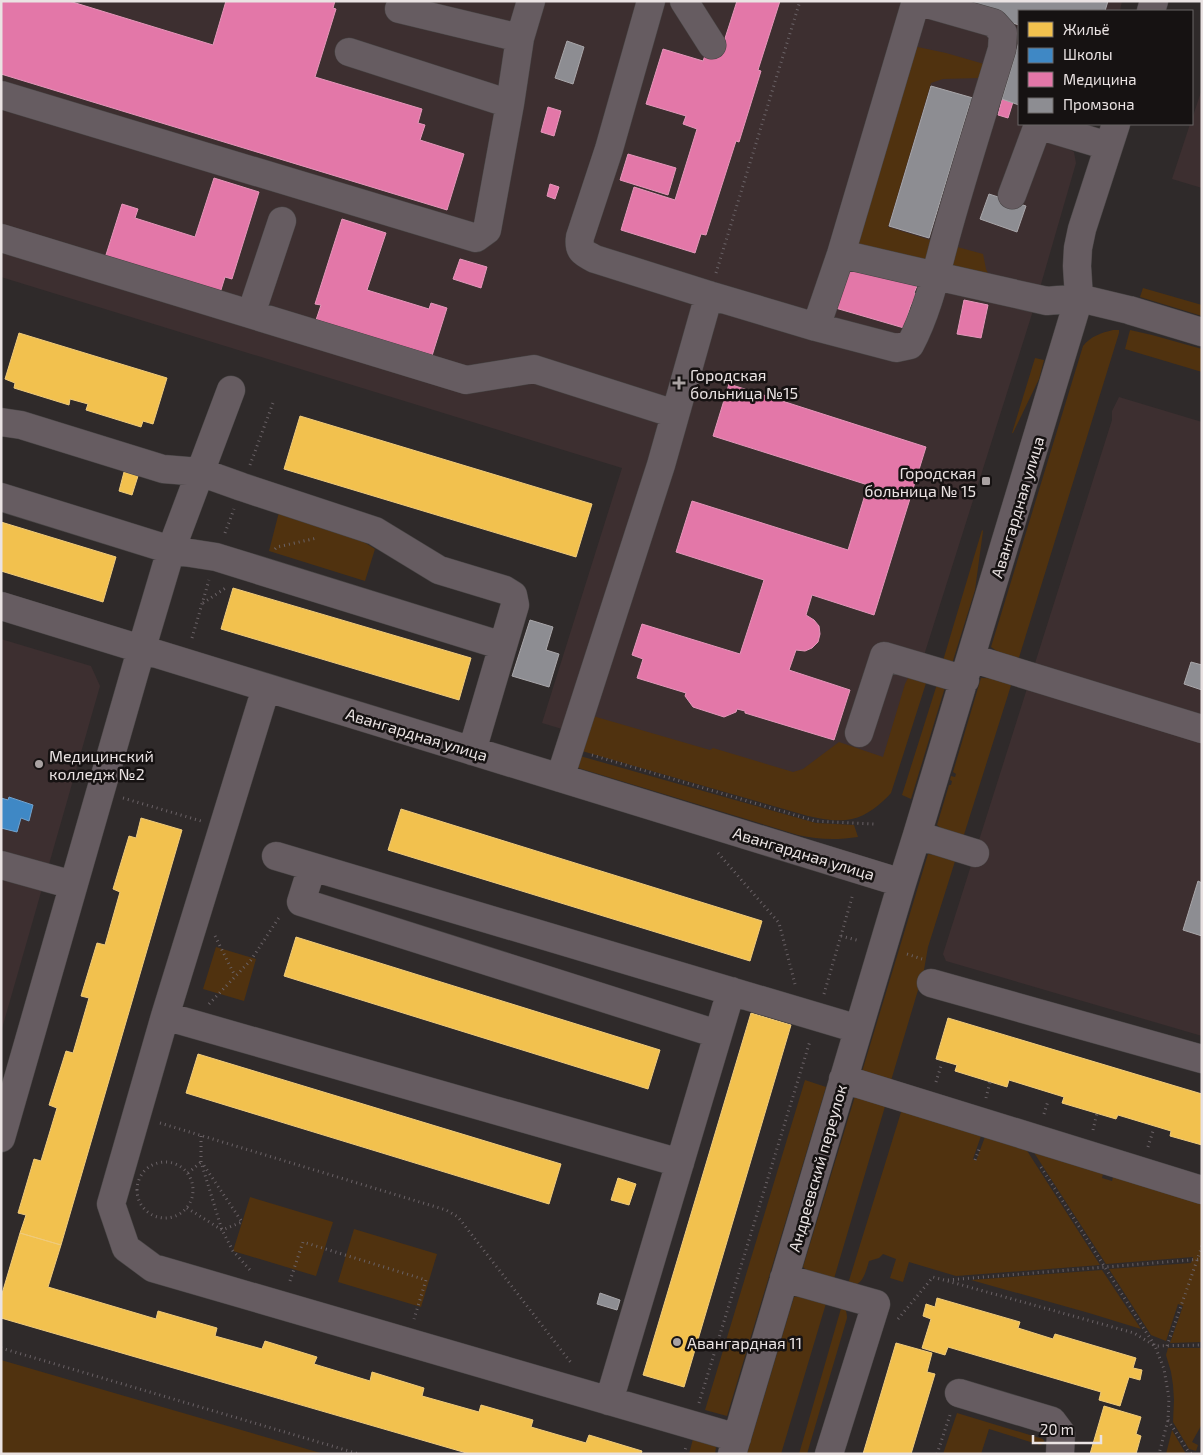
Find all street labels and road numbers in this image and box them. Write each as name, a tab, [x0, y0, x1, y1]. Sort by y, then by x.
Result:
street label: Авангардная улица	[986, 434, 1049, 580]
street label: Авангардная улица	[344, 703, 490, 766]
street label: Авангардная улица	[731, 822, 877, 885]
street label: Андреевский переулок	[784, 1082, 851, 1254]

